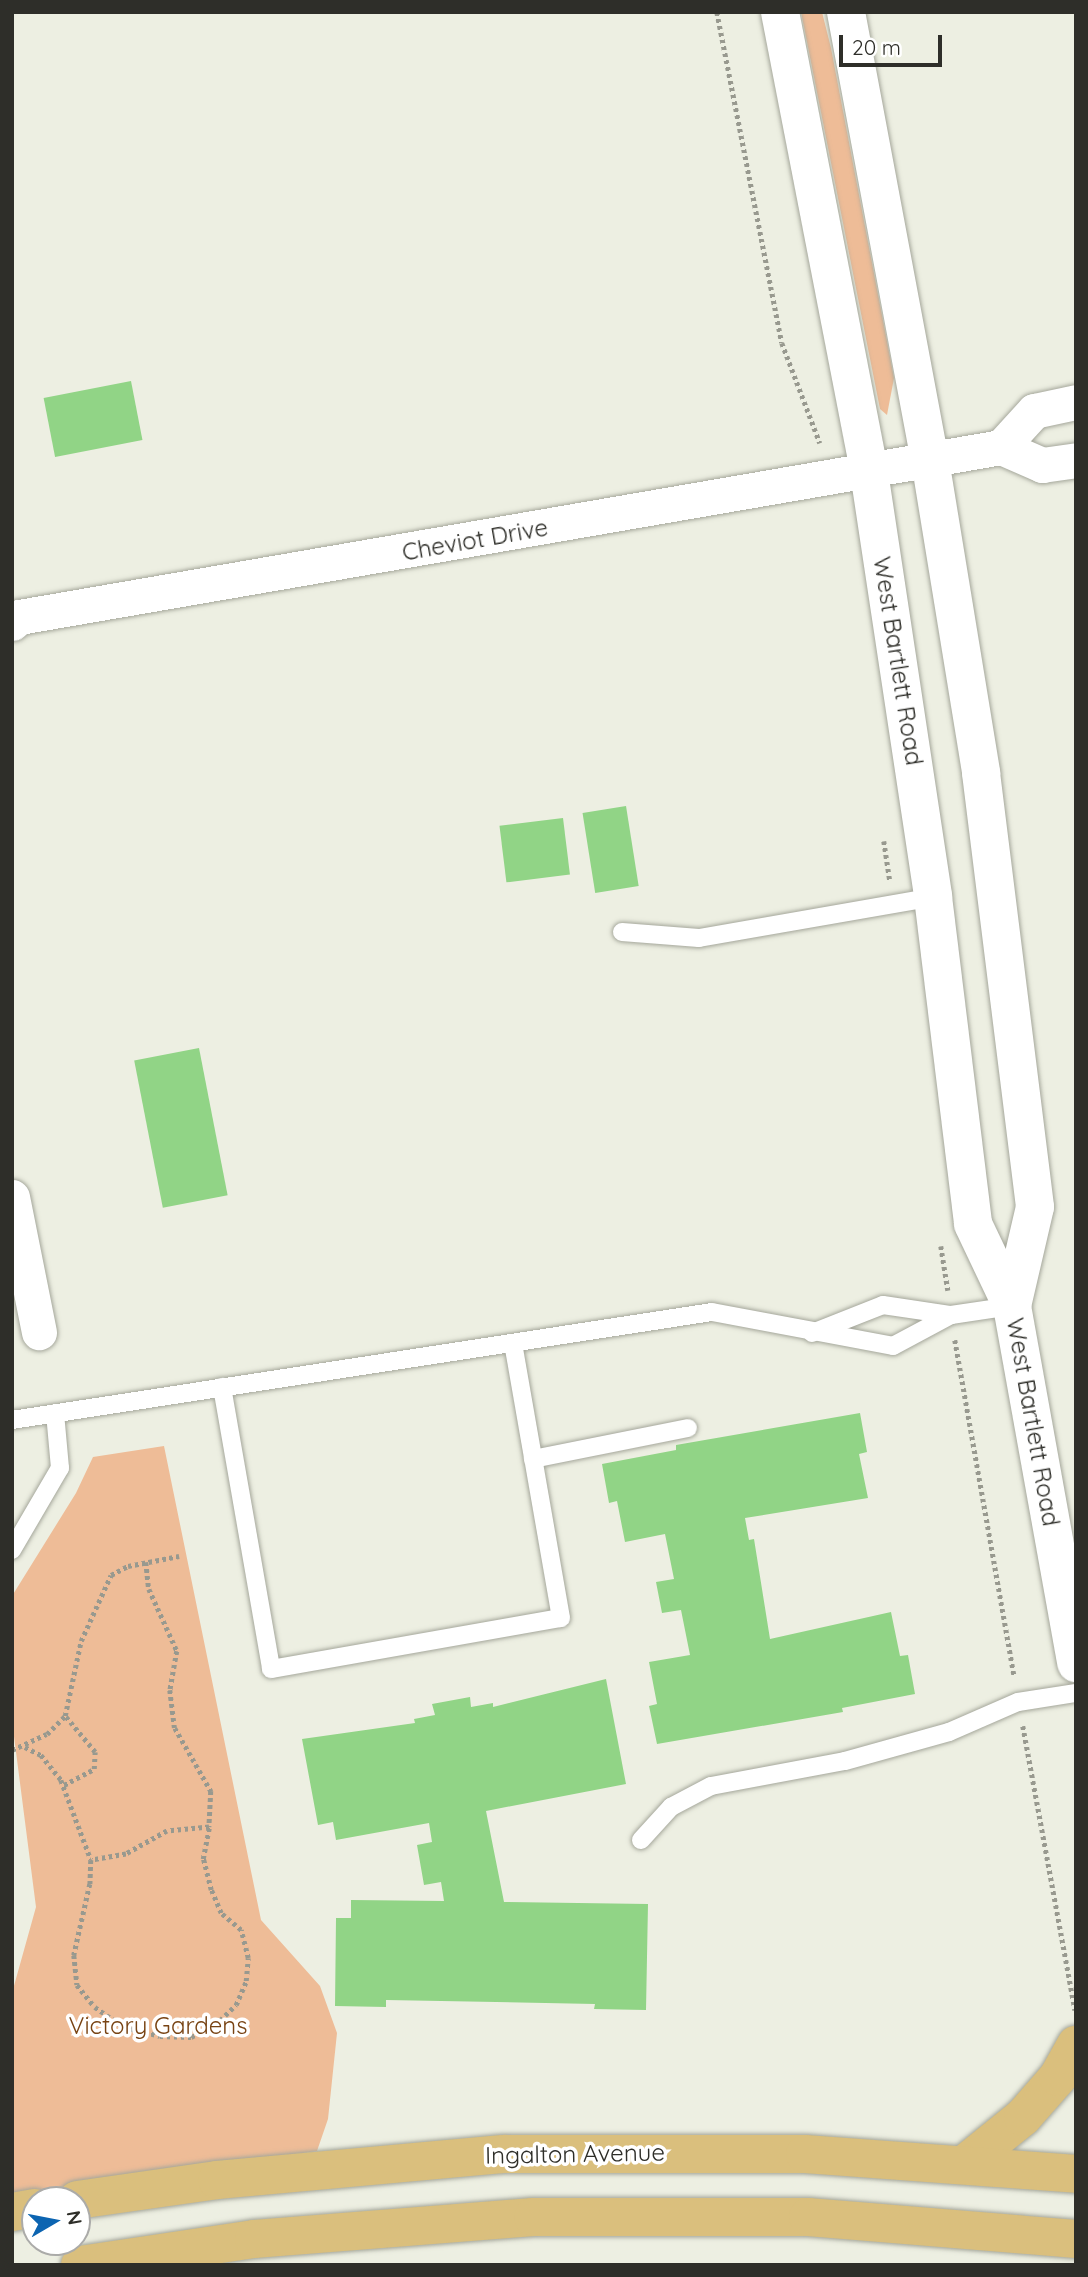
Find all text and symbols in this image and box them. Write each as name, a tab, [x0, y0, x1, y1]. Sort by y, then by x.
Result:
scale bar	[843, 21, 946, 65]
text: 20 m	[852, 34, 901, 60]
street label: Cheviot Drive	[400, 513, 550, 567]
street label: West Bartlett Road	[867, 555, 929, 767]
street label: West Bartlett Road	[1000, 1316, 1066, 1528]
park label: Victory Gardens	[69, 2012, 247, 2040]
street label: Ingalton Avenue	[485, 2138, 665, 2170]
north arrow	[21, 2186, 91, 2256]
text: N	[62, 2209, 88, 2227]

